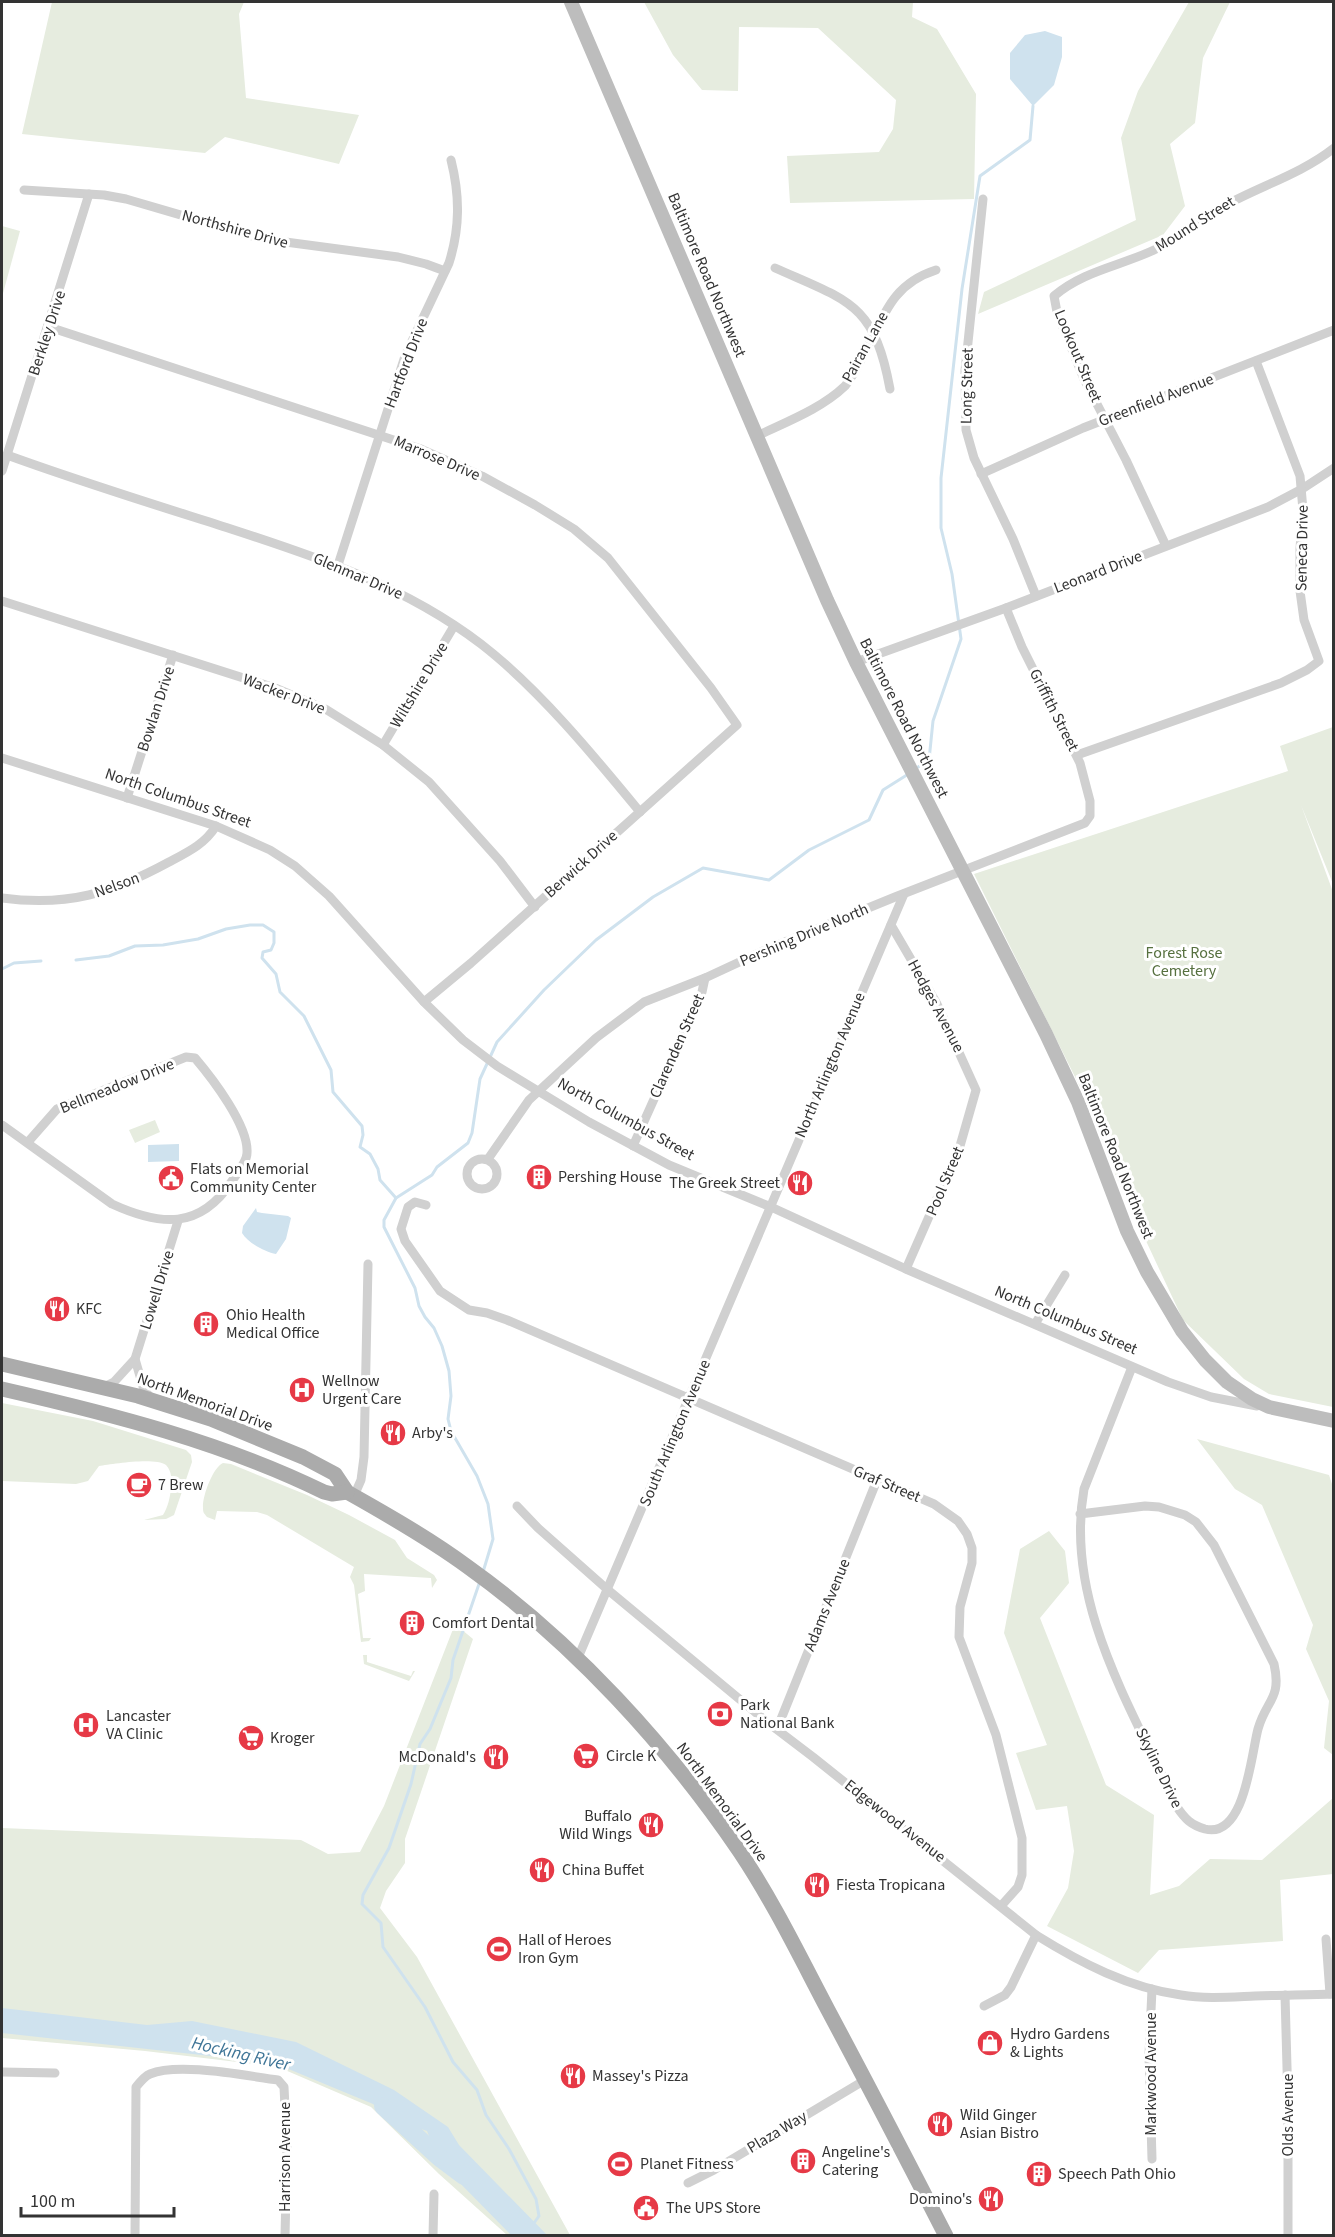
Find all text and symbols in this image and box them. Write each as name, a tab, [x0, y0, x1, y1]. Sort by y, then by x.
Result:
street label: Baltimore Road Northwest	[662, 189, 752, 361]
street label: Mound Street	[1151, 191, 1239, 257]
street label: Northshire Drive	[179, 204, 291, 254]
street label: Berkley Drive	[23, 288, 71, 378]
street label: Lookout Street	[1049, 306, 1108, 406]
street label: Pairan Lane	[836, 307, 894, 386]
street label: Hartford Drive	[379, 315, 433, 411]
street label: Long Street	[955, 347, 979, 424]
street label: Greenfield Avenue	[1095, 368, 1217, 432]
street label: Marrose Drive	[390, 430, 484, 486]
street label: Seneca Drive	[1290, 505, 1314, 591]
street label: Leonard Drive	[1051, 545, 1145, 599]
street label: Glenmar Drive	[310, 547, 406, 605]
street label: Baltimore Road Northwest	[854, 634, 954, 802]
street label: Wiltshire Drive	[385, 638, 453, 732]
street label: Bowlan Drive	[132, 664, 180, 754]
street label: Griffith Street	[1024, 665, 1084, 756]
street label: Wacker Drive	[240, 668, 328, 720]
street label: North Columbus Street	[102, 763, 255, 834]
street label: Berwick Drive	[540, 825, 622, 903]
street label: Nelson	[91, 867, 143, 903]
street label: Pershing Drive North	[736, 898, 872, 972]
park label: Forest Rose Cemetery	[1146, 942, 1223, 982]
street label: Hedges Avenue	[902, 956, 970, 1056]
street label: North Arlington Avenue	[789, 989, 871, 1141]
street label: Clarenden Street	[644, 990, 710, 1102]
street label: Bellmeadow Drive	[57, 1053, 177, 1119]
street label: Baltimore Road Northwest	[1073, 1070, 1160, 1243]
street label: North Columbus Street	[554, 1072, 699, 1166]
street label: Pool Street	[921, 1142, 970, 1219]
place label: Flats on Memorial Community Center	[190, 1158, 317, 1198]
building icon: Pershing House	[524, 1162, 554, 1192]
public building icon: Flats on Memorial Community Center	[156, 1163, 186, 1193]
place label: Pershing House	[558, 1166, 662, 1188]
restaurant icon: The Greek Street	[785, 1168, 815, 1198]
place label: The Greek Street	[669, 1172, 781, 1194]
street label: Lowell Drive	[135, 1248, 179, 1332]
street label: North Columbus Street	[991, 1280, 1141, 1360]
restaurant icon: KFC	[42, 1294, 72, 1324]
place label: KFC	[76, 1298, 102, 1320]
place label: Ohio Health Medical Office	[226, 1304, 320, 1344]
building icon: Ohio Health Medical Office	[191, 1309, 221, 1339]
street label: South Arlington Avenue	[634, 1356, 716, 1510]
street label: North Memorial Drive	[134, 1367, 276, 1437]
place label: Wellnow Urgent Care	[322, 1370, 401, 1410]
hospital icon: Wellnow Urgent Care	[287, 1375, 317, 1405]
restaurant icon: Arby's	[378, 1418, 408, 1448]
place label: Arby's	[412, 1422, 453, 1444]
street label: Graf Street	[850, 1460, 925, 1508]
cafe icon: 7 Brew	[124, 1470, 154, 1500]
place label: 7 Brew	[158, 1474, 204, 1496]
street label: Adams Avenue	[798, 1555, 856, 1655]
building icon: Comfort Dental	[397, 1608, 427, 1638]
place label: Comfort Dental	[432, 1612, 534, 1634]
place label: Park National Bank	[740, 1694, 835, 1734]
bank icon: Park National Bank	[705, 1699, 735, 1729]
place label: Lancaster VA Clinic	[106, 1705, 171, 1745]
hospital icon: Lancaster VA Clinic	[71, 1710, 101, 1740]
supermarket icon: Kroger	[236, 1723, 266, 1753]
street label: Skyline Drive	[1130, 1724, 1188, 1812]
place label: Kroger	[270, 1727, 315, 1749]
street label: North Memorial Drive	[671, 1738, 773, 1866]
supermarket icon: Circle K	[571, 1741, 601, 1771]
restaurant icon: McDonald's	[481, 1742, 511, 1772]
place label: Circle K	[606, 1745, 657, 1767]
place label: McDonald's	[398, 1746, 476, 1768]
street label: Edgewood Avenue	[840, 1774, 950, 1868]
place label: Buffalo Wild Wings	[559, 1805, 632, 1845]
restaurant icon: Buffalo Wild Wings	[636, 1810, 666, 1840]
restaurant icon: China Buffet	[527, 1855, 557, 1885]
place label: China Buffet	[562, 1859, 645, 1881]
restaurant icon: Fiesta Tropicana	[802, 1870, 832, 1900]
place label: Fiesta Tropicana	[836, 1874, 945, 1896]
place label: Hall of Heroes Iron Gym	[518, 1929, 612, 1969]
sports icon: Hall of Heroes Iron Gym	[484, 1934, 514, 1964]
street label: Markwood Avenue	[1140, 2012, 1162, 2136]
place label: Hydro Gardens & Lights	[1010, 2023, 1110, 2063]
shop icon: Hydro Gardens & Lights	[975, 2028, 1005, 2058]
water label: Hocking River	[189, 2030, 294, 2078]
restaurant icon: Massey's Pizza	[558, 2061, 588, 2091]
place label: Massey's Pizza	[592, 2065, 688, 2087]
street label: Olds Avenue	[1277, 2074, 1299, 2156]
street label: Harrison Avenue	[274, 2102, 296, 2212]
place label: Wild Ginger Asian Bistro	[960, 2104, 1039, 2144]
street label: Plaza Way	[743, 2105, 812, 2159]
restaurant icon: Wild Ginger Asian Bistro	[925, 2109, 955, 2139]
place label: Angeline's Catering	[822, 2141, 891, 2181]
building icon: Angeline's Catering	[788, 2146, 818, 2176]
sports icon: Planet Fitness	[605, 2149, 635, 2179]
place label: Planet Fitness	[640, 2153, 734, 2175]
building icon: Speech Path Ohio	[1024, 2159, 1054, 2189]
place label: Speech Path Ohio	[1058, 2163, 1176, 2185]
scale bar	[21, 2180, 174, 2218]
restaurant icon: Domino's	[976, 2184, 1006, 2214]
place label: Domino's	[909, 2188, 972, 2210]
text: 100 m	[30, 2189, 75, 2214]
public building icon: The UPS Store	[631, 2193, 661, 2223]
place label: The UPS Store	[666, 2197, 761, 2219]

